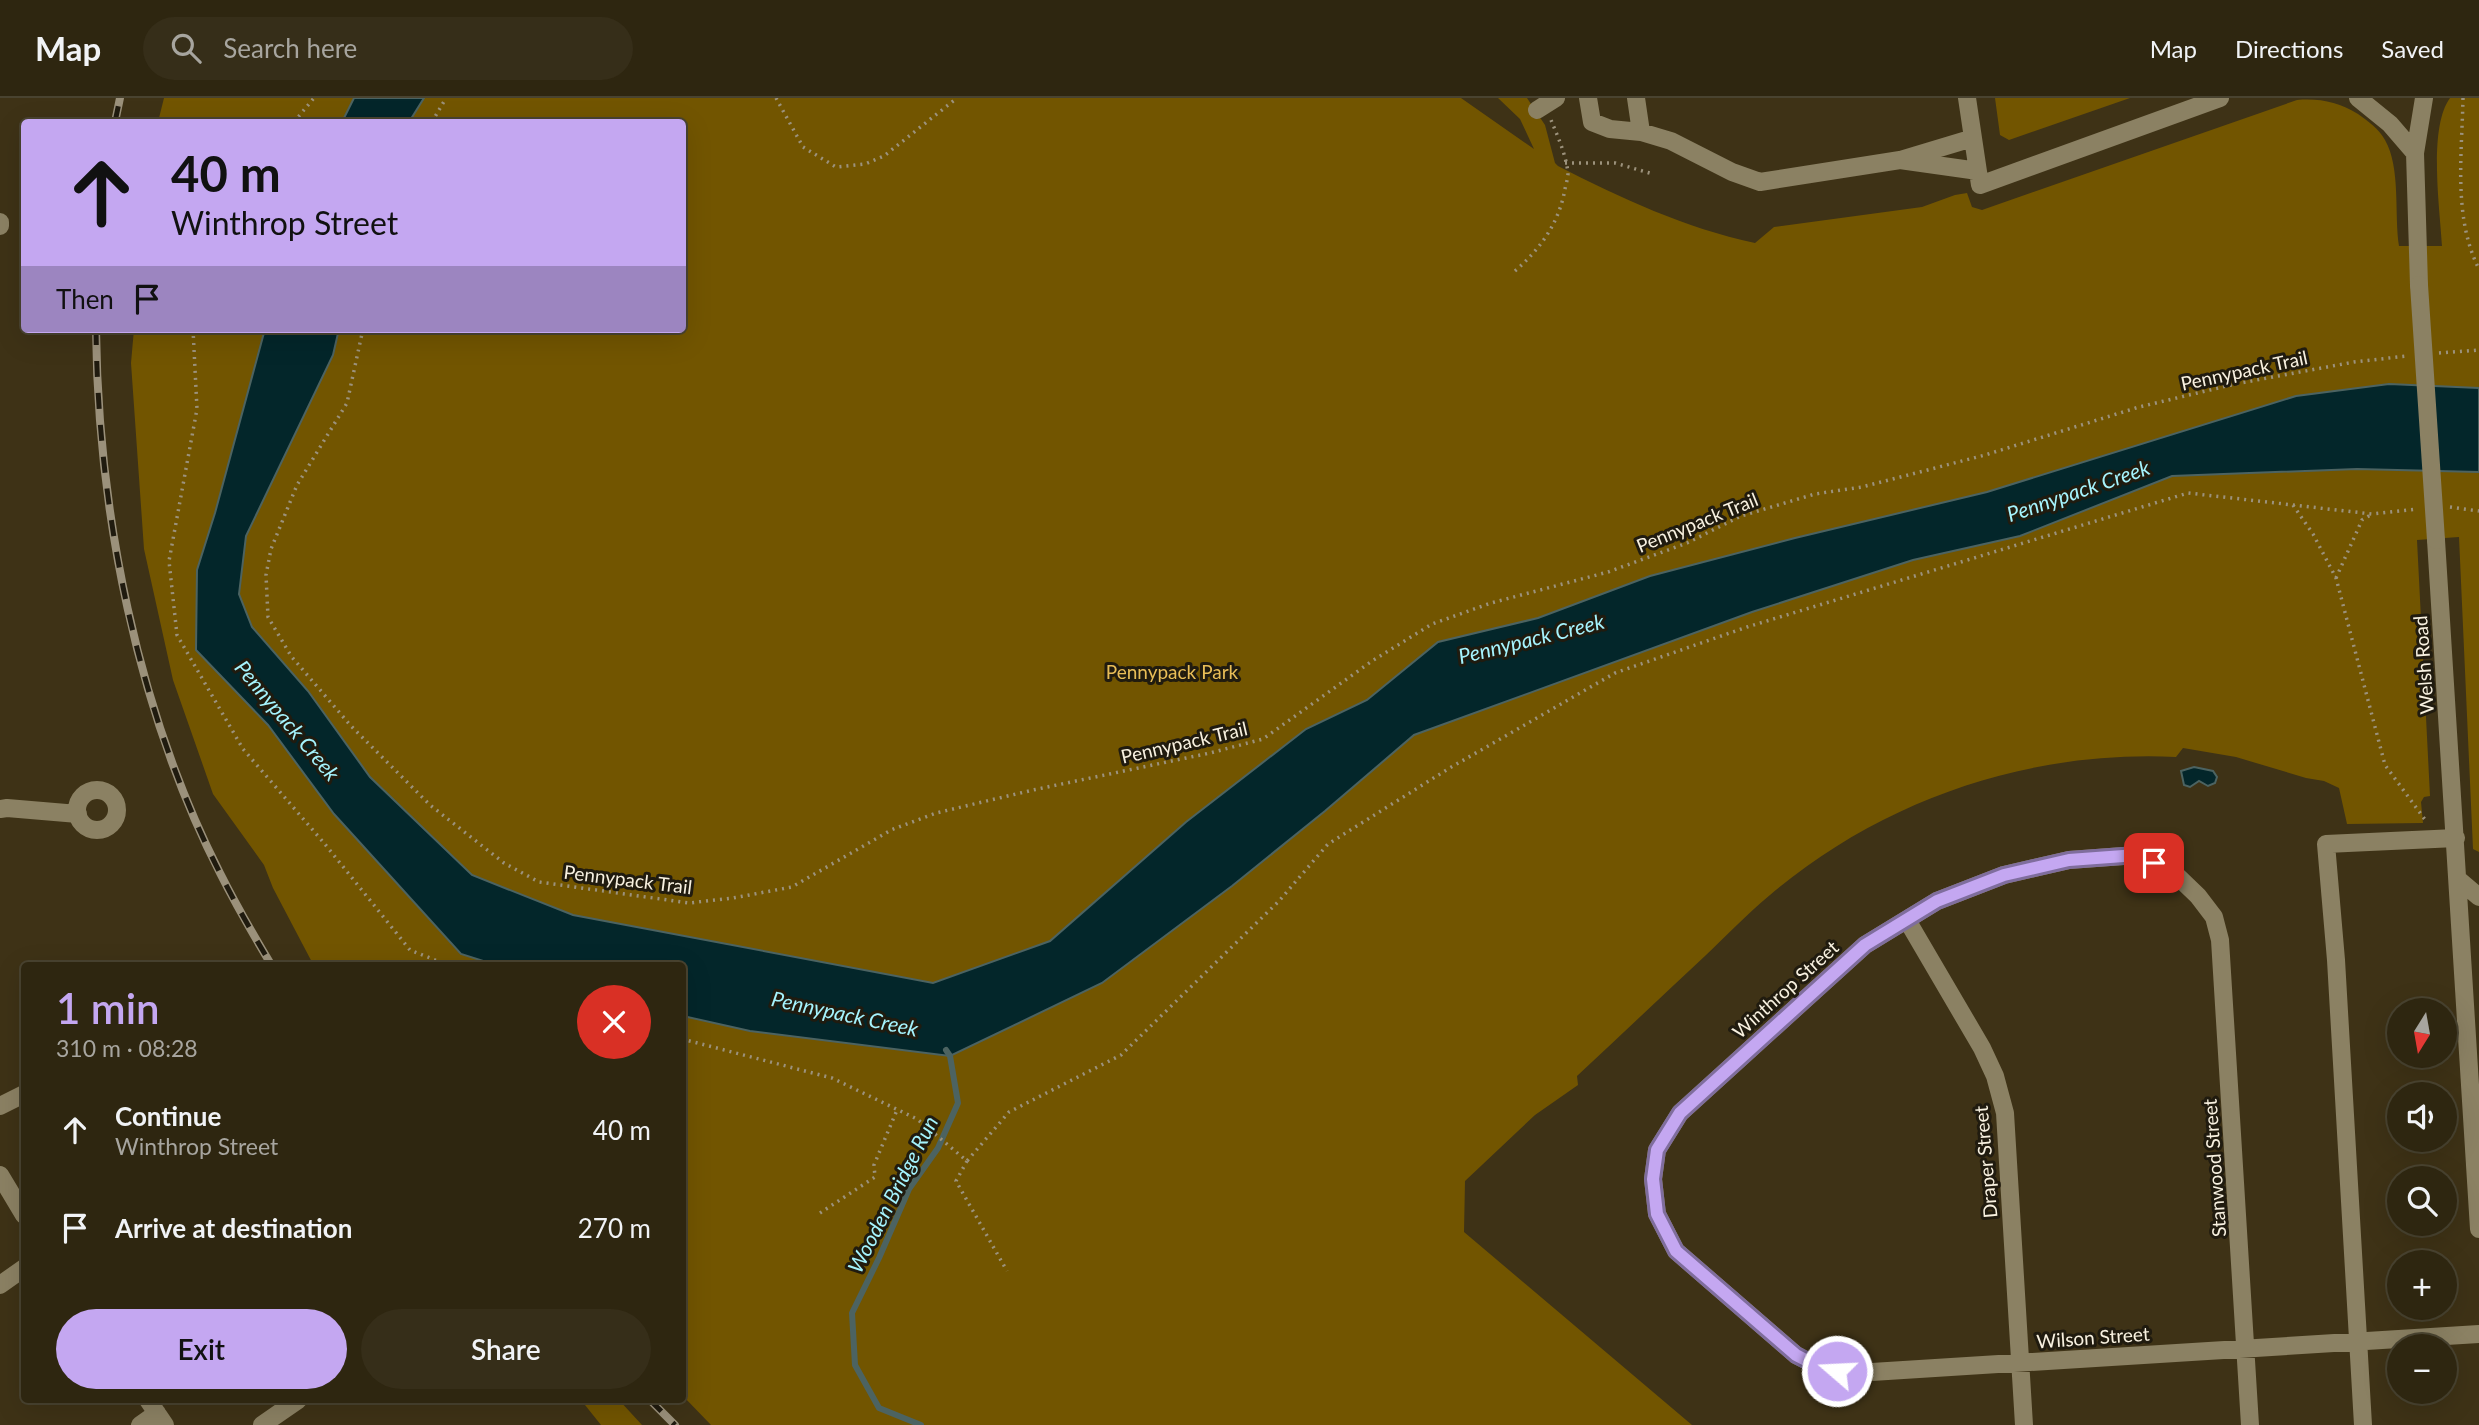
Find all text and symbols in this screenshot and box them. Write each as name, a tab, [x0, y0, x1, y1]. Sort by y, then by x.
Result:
search box	[143, 17, 633, 80]
text: Map	[35, 28, 101, 68]
icon: search	[167, 29, 205, 67]
text: Search here	[223, 32, 357, 64]
text: Map	[2150, 34, 2197, 63]
text: Directions	[2235, 34, 2343, 63]
text: Saved	[2381, 34, 2444, 63]
text: 40 m	[171, 144, 281, 202]
icon: ahead	[56, 147, 147, 238]
text: Winthrop Street	[171, 203, 398, 242]
icon: arrive	[128, 280, 166, 318]
text: Then	[56, 283, 114, 315]
street label: Pennypack Trail	[2178, 345, 2310, 395]
water label: Pennypack Creek	[2003, 454, 2154, 526]
street label: Pennypack Trail	[1633, 487, 1761, 557]
water label: Pennypack Creek	[1455, 608, 1608, 668]
street label: Welsh Road	[2408, 615, 2438, 715]
water label: Pennypack Creek	[230, 655, 346, 786]
park label: Pennypack Park	[1106, 660, 1239, 683]
street label: Pennypack Trail	[1118, 716, 1250, 768]
pin	[2124, 833, 2184, 893]
icon: arrive	[2135, 844, 2173, 882]
street label: Pennypack Trail	[562, 860, 694, 898]
street label: Winthrop Street	[1727, 935, 1843, 1043]
text: 1 min	[56, 983, 160, 1033]
button: close	[577, 985, 651, 1059]
water label: Pennypack Creek	[769, 985, 922, 1041]
north arrow	[2387, 998, 2457, 1068]
map controls	[2387, 998, 2457, 1404]
text: 310 m · 08:28	[56, 1034, 198, 1062]
button: sound	[2387, 1082, 2457, 1152]
street label: Stanwood Street	[2198, 1098, 2230, 1238]
text: Continue	[115, 1100, 221, 1132]
street label: Draper Street	[1969, 1105, 2001, 1219]
icon: ahead	[56, 1111, 94, 1149]
water label: Wooden Bridge Run	[842, 1111, 942, 1277]
text: 40 m	[593, 1114, 651, 1146]
text: Winthrop Street	[115, 1132, 278, 1160]
button: search	[2387, 1166, 2457, 1236]
icon: arrive	[56, 1209, 94, 1247]
text: Arrive at destination	[115, 1212, 352, 1244]
text: 270 m	[578, 1212, 651, 1244]
button: +	[2387, 1250, 2457, 1320]
button: Exit	[56, 1309, 347, 1389]
button: Share	[361, 1309, 651, 1389]
street label: Wilson Street	[2036, 1322, 2150, 1352]
position arrow	[1800, 1334, 1874, 1408]
button: −	[2387, 1334, 2457, 1404]

